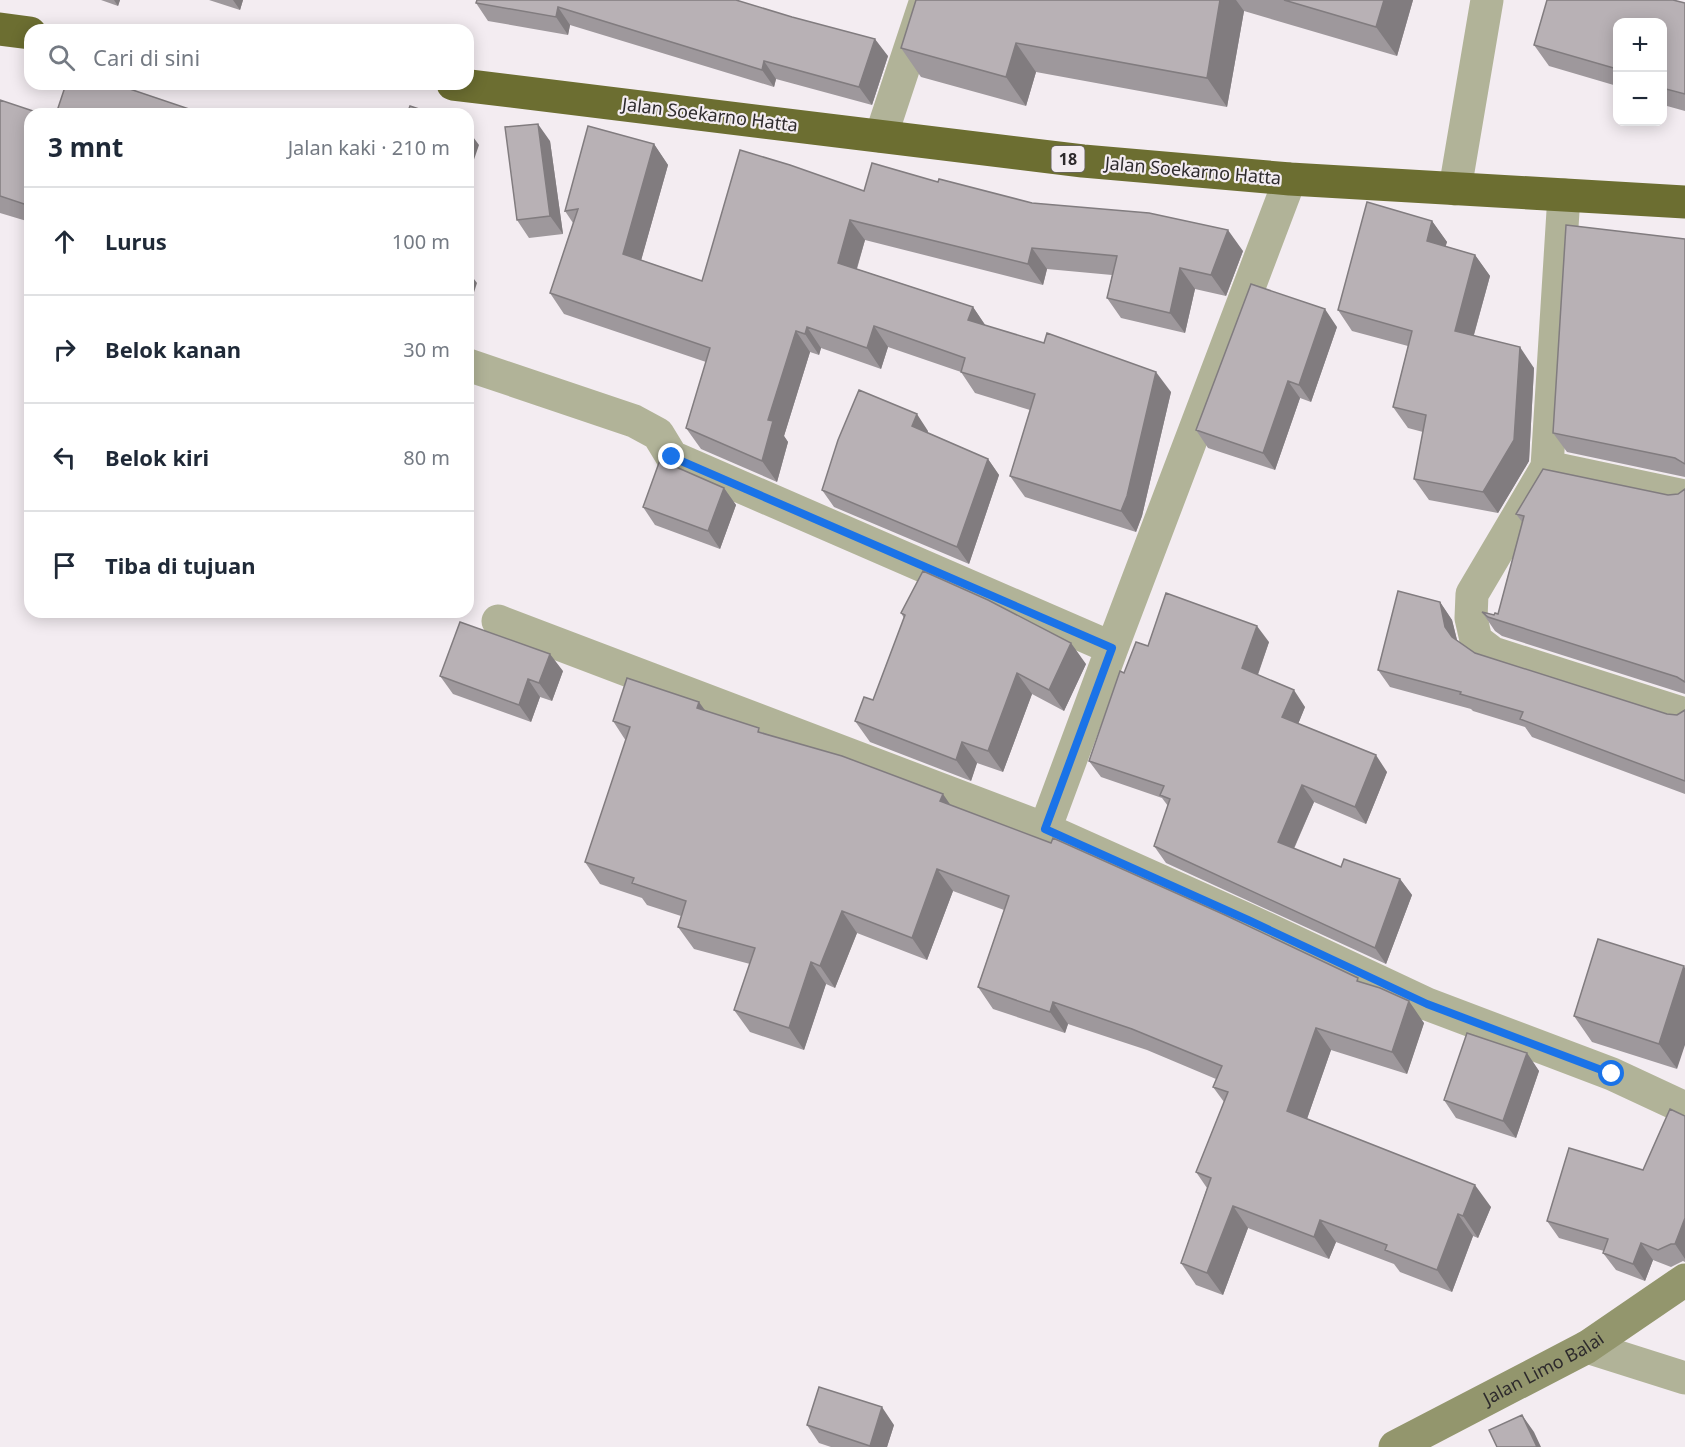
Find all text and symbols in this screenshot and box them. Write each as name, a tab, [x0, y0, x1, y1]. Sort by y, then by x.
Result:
map controls	[1613, 18, 1667, 126]
button: +	[1613, 18, 1667, 72]
search box	[24, 24, 474, 90]
icon: search	[45, 41, 78, 74]
text: Cari di sini	[93, 42, 200, 72]
button: −	[1613, 72, 1667, 126]
street label: Jalan Soekarno Hatta	[619, 91, 799, 137]
text: 3 mnt	[48, 129, 123, 165]
text: Jalan kaki · 210 m	[288, 134, 450, 161]
road number: 18	[1052, 146, 1084, 172]
street label: Jalan Soekarno Hatta	[1102, 150, 1282, 190]
icon: ahead	[48, 225, 81, 258]
text: Lurus	[105, 226, 167, 256]
text: 100 m	[392, 228, 450, 255]
icon: right	[48, 333, 81, 366]
text: Belok kanan	[105, 334, 241, 364]
text: 30 m	[403, 336, 450, 363]
icon: left	[48, 441, 81, 474]
text: Belok kiri	[105, 442, 209, 472]
route end	[658, 443, 684, 469]
text: 80 m	[403, 444, 450, 471]
icon: arrive	[48, 549, 81, 582]
text: Tiba di tujuan	[105, 550, 255, 580]
route start	[1598, 1060, 1624, 1086]
street label: Jalan Limo Balai	[1477, 1326, 1608, 1411]

